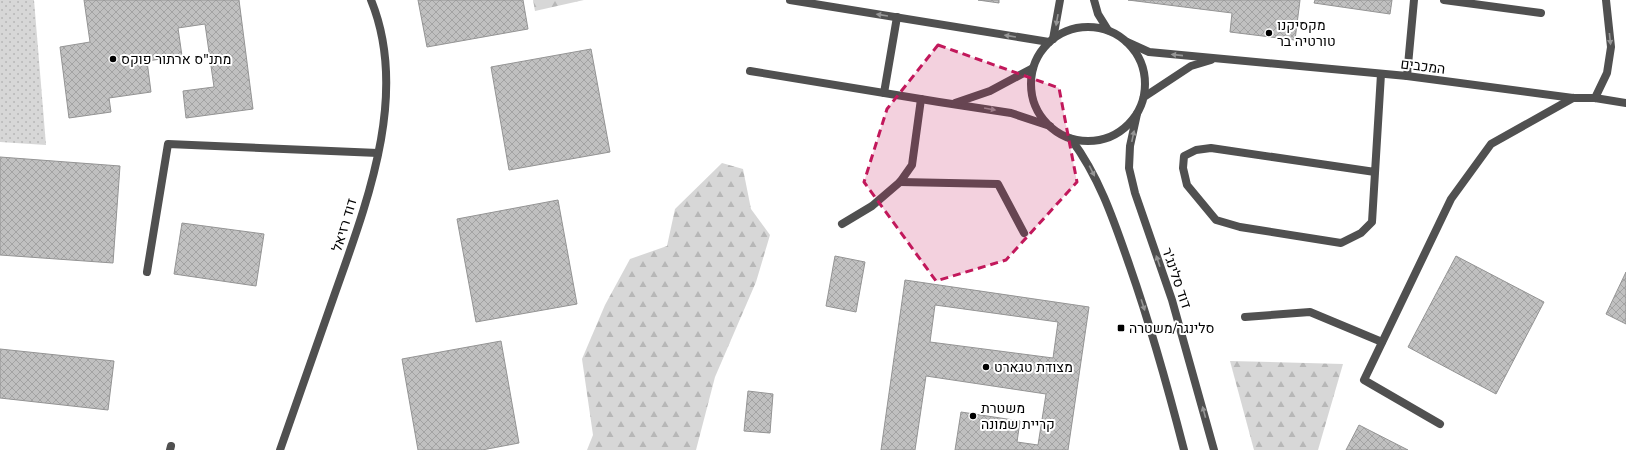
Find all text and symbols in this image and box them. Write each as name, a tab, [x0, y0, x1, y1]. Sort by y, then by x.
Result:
one-way arrow	[876, 12, 888, 18]
one-way arrow	[1053, 13, 1059, 26]
place label: מקסיקנו טורטיה בר	[1277, 16, 1336, 51]
marker: מקסיקנו טורטיה בר	[1264, 28, 1274, 38]
one-way arrow	[1004, 33, 1016, 39]
one-way arrow	[1607, 33, 1613, 45]
place label: מתנ"ס ארתור פוקס	[121, 50, 231, 69]
one-way arrow	[1171, 52, 1183, 58]
marker: מתנ"ס ארתור פוקס	[108, 54, 118, 64]
street label: המכבים	[1399, 54, 1446, 79]
one-way arrow	[984, 106, 996, 112]
one-way arrow	[1130, 130, 1136, 142]
one-way arrow	[1088, 165, 1095, 177]
street label: דוד רזיאל	[327, 196, 362, 254]
street label: דוד סלינג'ר	[1157, 245, 1196, 311]
one-way arrow	[1155, 255, 1161, 267]
one-way arrow	[1140, 300, 1146, 312]
place label: סלינגר/משטרה	[1129, 319, 1214, 338]
marker: סלינגר/משטרה	[1116, 323, 1126, 333]
place label: מצודת טגארט	[994, 358, 1073, 377]
marker: מצודת טגארט	[981, 362, 991, 372]
place label: משטרת קריית שמונה	[981, 399, 1055, 434]
one-way arrow	[1201, 406, 1207, 418]
marker: משטרת קריית שמונה	[968, 411, 978, 421]

